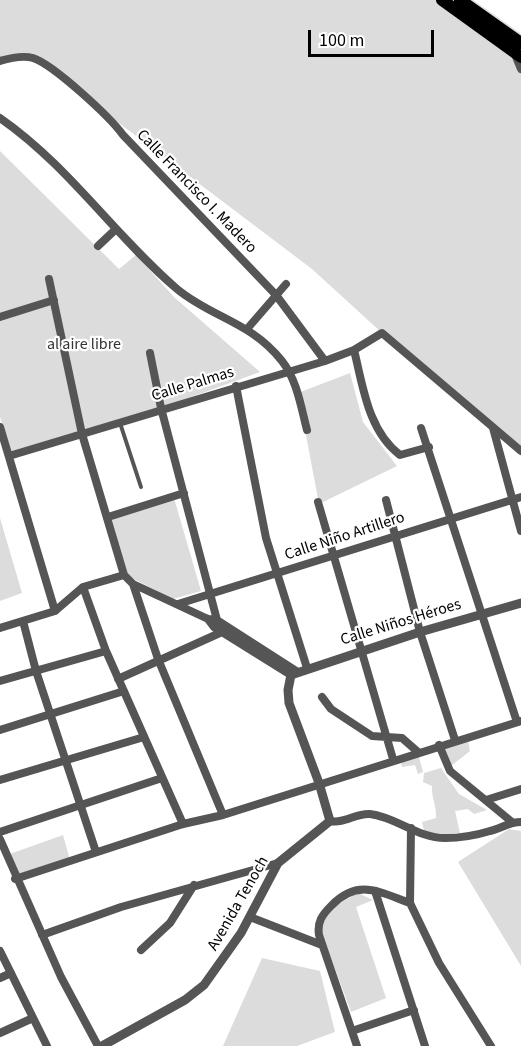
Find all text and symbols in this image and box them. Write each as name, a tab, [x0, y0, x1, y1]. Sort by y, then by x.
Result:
scale bar	[311, 18, 437, 56]
text: 100 m	[319, 28, 364, 53]
street label: Calle Francisco I. Madero	[132, 126, 260, 258]
park label: al aire libre	[47, 335, 121, 355]
street label: Calle Palmas	[150, 363, 236, 407]
street label: Calle Niño Artillero	[283, 509, 407, 565]
street label: Calle Niños Héroes	[338, 596, 464, 650]
street label: Avenida Tenoch	[204, 853, 274, 955]

